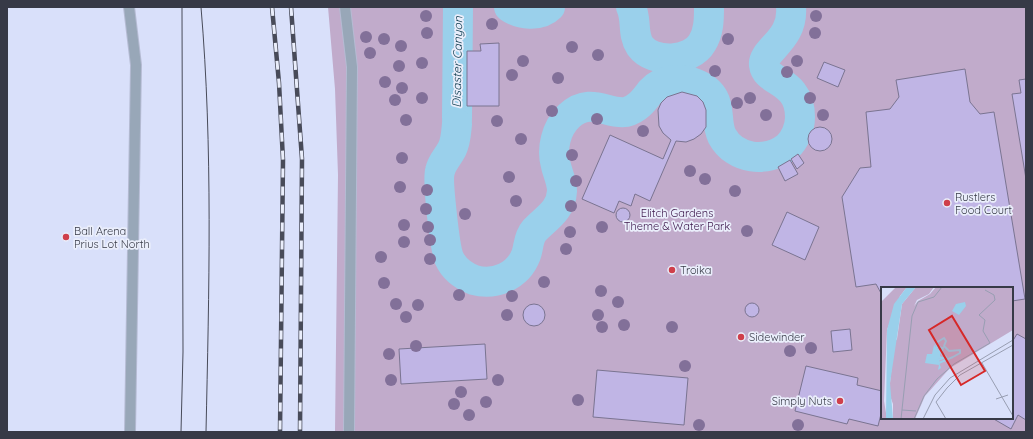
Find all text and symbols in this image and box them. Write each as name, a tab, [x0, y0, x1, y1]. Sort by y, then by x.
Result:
water label: Disaster Canyon	[449, 15, 465, 108]
place label: Rustlers Food Court	[955, 190, 1012, 217]
marker: Rustlers Food Court	[942, 198, 952, 208]
park label: Elitch Gardens Theme & Water Park	[624, 206, 730, 233]
place label: Ball Arena Prius Lot North	[74, 224, 150, 251]
marker: Ball Arena Prius Lot North	[61, 232, 71, 242]
place label: Troika	[680, 263, 711, 277]
marker: Troika	[667, 265, 677, 275]
inset map	[881, 287, 1013, 419]
place label: Sidewinder	[749, 330, 805, 344]
marker: Sidewinder	[736, 332, 746, 342]
place label: Simply Nuts	[772, 394, 832, 408]
marker: Simply Nuts	[835, 396, 845, 406]

